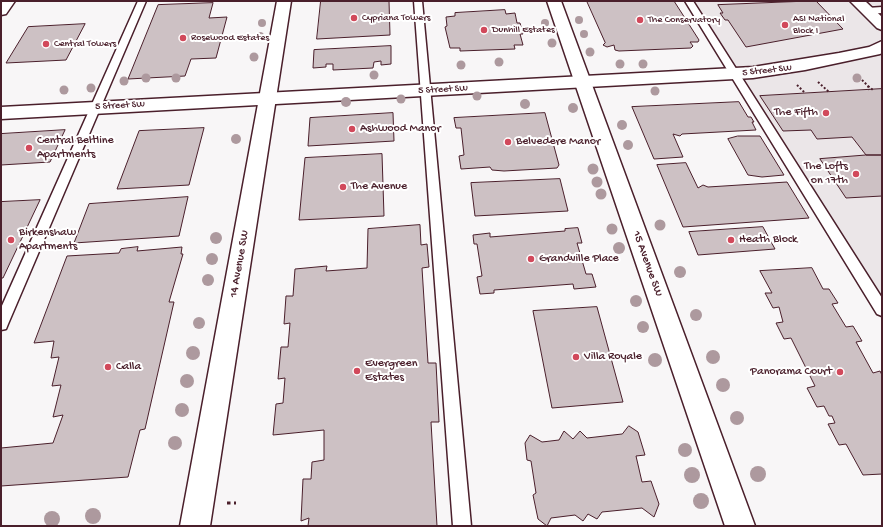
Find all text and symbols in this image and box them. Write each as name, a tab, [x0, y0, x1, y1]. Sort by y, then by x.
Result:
place label: Cypriana Towers	[362, 12, 430, 24]
marker: Cypriana Towers	[349, 13, 359, 23]
place label: ASI National Block I	[793, 13, 844, 36]
place label: The Conservatory	[648, 14, 720, 26]
marker: The Conservatory	[635, 15, 645, 25]
marker: ASI National Block I	[780, 20, 790, 30]
place label: Dunhill Estates	[492, 24, 555, 36]
marker: Dunhill Estates	[479, 25, 489, 35]
place label: Rosewood Estates	[191, 32, 269, 44]
marker: Rosewood Estates	[178, 33, 188, 43]
place label: Central Towers	[54, 38, 116, 50]
marker: Central Towers	[41, 39, 51, 49]
street label: 5 Street SW	[742, 62, 792, 80]
street label: 5 Street SW	[418, 83, 468, 97]
street label: 5 Street SW	[95, 99, 145, 113]
place label: The Fifth	[774, 106, 818, 120]
marker: The Fifth	[821, 108, 831, 118]
place label: Ashwood Manor	[360, 122, 441, 136]
marker: Ashwood Manor	[347, 124, 357, 134]
place label: Central Beltline Apartments	[37, 134, 114, 162]
place label: Belvedere Manor	[516, 135, 600, 149]
marker: Belvedere Manor	[503, 137, 513, 147]
marker: Central Beltline Apartments	[24, 143, 34, 153]
place label: The Lofts on 17th	[804, 160, 848, 188]
marker: The Lofts on 17th	[851, 169, 861, 179]
place label: The Avenue	[351, 180, 407, 194]
marker: The Avenue	[338, 182, 348, 192]
place label: Birkenshaw Apartments	[19, 226, 78, 254]
street label: 14 Avenue SW	[227, 229, 253, 299]
street label: 15 Avenue SW	[628, 229, 666, 299]
place label: Heath Block	[739, 233, 797, 247]
marker: Birkenshaw Apartments	[6, 235, 16, 245]
marker: Heath Block	[726, 235, 736, 245]
place label: Grandville Place	[539, 252, 619, 266]
marker: Grandville Place	[526, 254, 536, 264]
place label: Villa Royale	[584, 350, 642, 364]
marker: Villa Royale	[571, 352, 581, 362]
place label: Evergreen Estates	[365, 357, 417, 385]
place label: Calla	[116, 360, 141, 374]
marker: Calla	[103, 362, 113, 372]
place label: Panorama Court	[750, 365, 832, 379]
marker: Evergreen Estates	[352, 366, 362, 376]
marker: Panorama Court	[835, 367, 845, 377]

